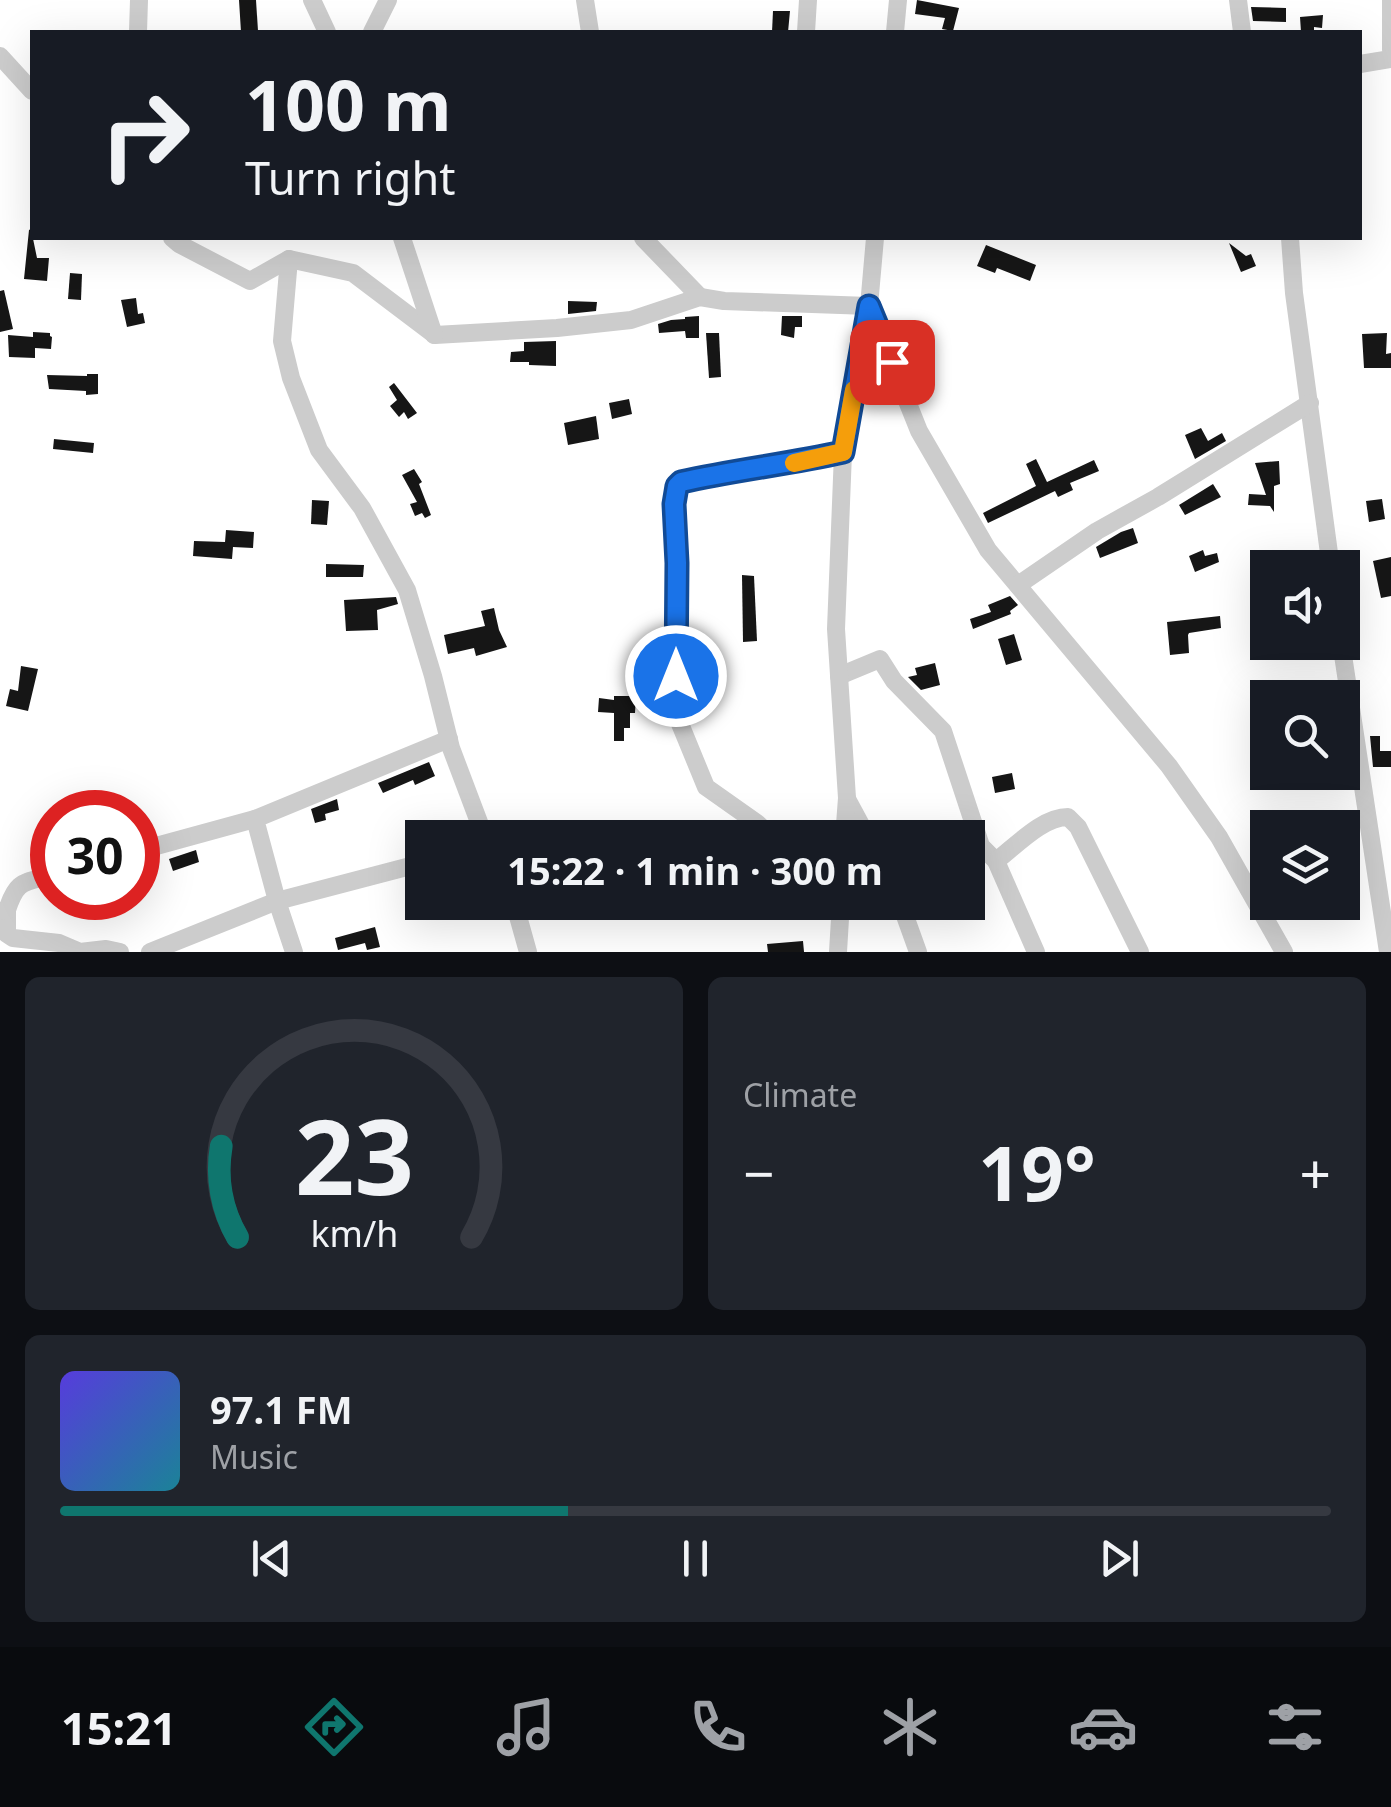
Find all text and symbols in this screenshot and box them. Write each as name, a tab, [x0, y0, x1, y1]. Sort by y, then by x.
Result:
text: 100 m	[245, 56, 452, 152]
icon: right	[80, 70, 210, 200]
text: Turn right	[245, 147, 456, 208]
pin	[850, 320, 935, 405]
icon: arrive	[865, 335, 920, 390]
map controls	[1250, 550, 1360, 920]
button: sound	[1250, 550, 1360, 660]
position arrow	[624, 624, 728, 728]
button: search	[1250, 680, 1360, 790]
speed limit sign: 30	[30, 790, 160, 920]
button: layers	[1250, 810, 1360, 920]
text: 15:22 · 1 min · 300 m	[507, 844, 883, 896]
text: Climate	[743, 1073, 857, 1116]
text: 23	[295, 1084, 413, 1225]
text: 19°	[978, 1121, 1096, 1223]
text: −	[743, 1135, 774, 1210]
text: +	[1300, 1135, 1331, 1210]
text: km/h	[310, 1209, 398, 1257]
text: 97.1 FM	[210, 1383, 352, 1435]
text: Music	[210, 1435, 298, 1478]
icon: previous	[244, 1531, 299, 1586]
icon: pause	[668, 1531, 723, 1586]
icon: next	[1092, 1531, 1147, 1586]
icon: directions	[299, 1692, 369, 1762]
icon: music	[491, 1692, 561, 1762]
icon: phone	[683, 1692, 753, 1762]
icon: climate	[875, 1692, 945, 1762]
icon: car	[1068, 1692, 1138, 1762]
icon: filters	[1260, 1692, 1330, 1762]
text: 15:21	[61, 1697, 177, 1758]

